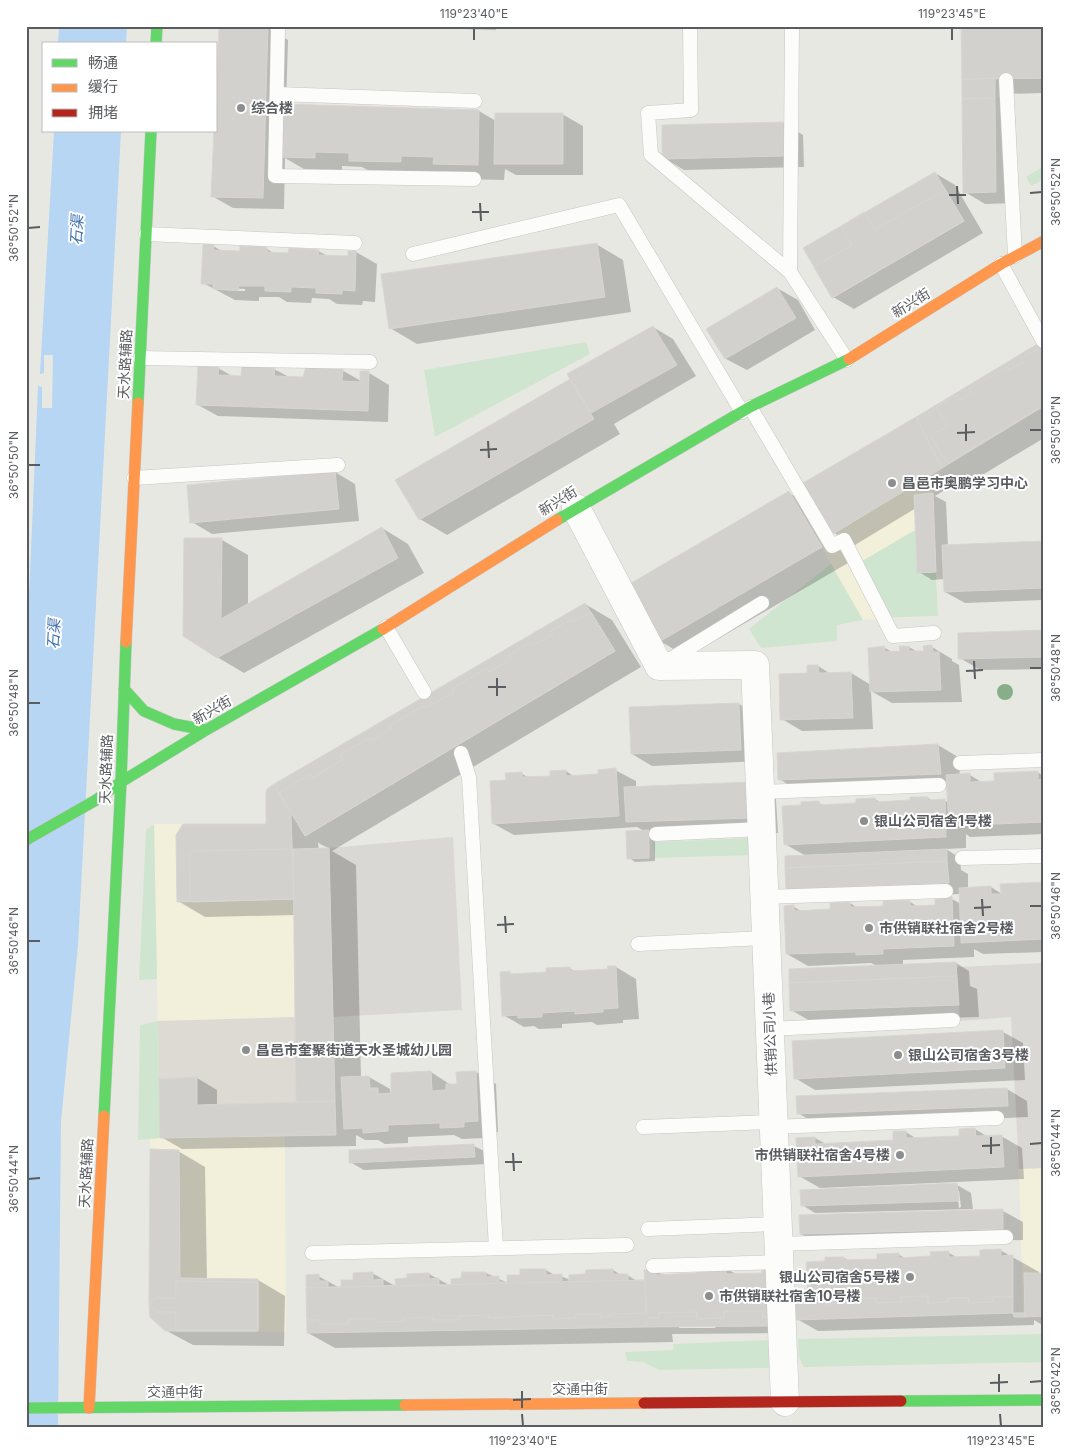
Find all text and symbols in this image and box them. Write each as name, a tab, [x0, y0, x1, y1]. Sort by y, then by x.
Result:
text: 119°23'40"E	[440, 6, 508, 21]
text: 119°23'45"E	[918, 6, 986, 21]
legend	[42, 42, 218, 132]
text: 畅通	[88, 53, 118, 72]
text: 缓行	[88, 77, 118, 96]
place label: 综合楼	[251, 99, 293, 116]
marker: 综合楼	[235, 102, 247, 114]
text: 拥堵	[88, 103, 118, 122]
text: 36°50'52"N	[1048, 158, 1063, 226]
text: 36°50'52"N	[6, 194, 21, 262]
water label: 石渠	[66, 213, 87, 245]
street label: 新兴街	[888, 284, 933, 321]
street label: 天水路辅路	[114, 329, 135, 399]
text: 36°50'50"N	[1048, 396, 1063, 464]
text: 36°50'50"N	[6, 431, 21, 499]
place label: 昌邑市奥鹏学习中心	[902, 474, 1028, 491]
marker: 昌邑市奥鹏学习中心	[886, 477, 898, 489]
street label: 新兴街	[535, 482, 580, 519]
water label: 石渠	[43, 617, 64, 649]
text: 36°50'48"N	[1048, 634, 1063, 702]
text: 36°50'48"N	[6, 669, 21, 737]
street label: 新兴街	[189, 692, 234, 727]
street label: 天水路辅路	[96, 734, 115, 804]
place label: 银山公司宿舍1号楼	[874, 812, 992, 829]
marker: 银山公司宿舍1号楼	[858, 815, 870, 827]
text: 36°50'46"N	[1048, 872, 1063, 940]
text: 36°50'46"N	[6, 907, 21, 975]
place label: 市供销联社宿舍2号楼	[879, 919, 1014, 936]
marker: 市供销联社宿舍2号楼	[863, 922, 875, 934]
street label: 供销公司小巷	[760, 992, 779, 1076]
place label: 昌邑市奎聚街道天水圣城幼儿园	[256, 1041, 452, 1058]
marker: 昌邑市奎聚街道天水圣城幼儿园	[240, 1044, 252, 1056]
place label: 银山公司宿舍3号楼	[908, 1046, 1029, 1063]
marker: 银山公司宿舍3号楼	[892, 1049, 904, 1061]
text: 36°50'44"N	[1048, 1109, 1063, 1177]
street label: 天水路辅路	[75, 1138, 96, 1208]
text: 36°50'44"N	[6, 1145, 21, 1213]
place label: 市供销联社宿舍4号楼	[755, 1146, 890, 1163]
marker: 市供销联社宿舍4号楼	[894, 1149, 906, 1161]
place label: 银山公司宿舍5号楼	[779, 1268, 900, 1285]
marker: 银山公司宿舍5号楼	[904, 1271, 916, 1283]
place label: 市供销联社宿舍10号楼	[719, 1287, 860, 1304]
marker: 市供销联社宿舍10号楼	[703, 1290, 715, 1302]
text: 36°50'42"N	[1048, 1347, 1063, 1415]
street label: 交通中街	[552, 1380, 608, 1397]
street label: 交通中街	[147, 1383, 203, 1400]
text: 119°23'40"E	[489, 1433, 557, 1448]
text: 119°23'45"E	[967, 1433, 1035, 1448]

